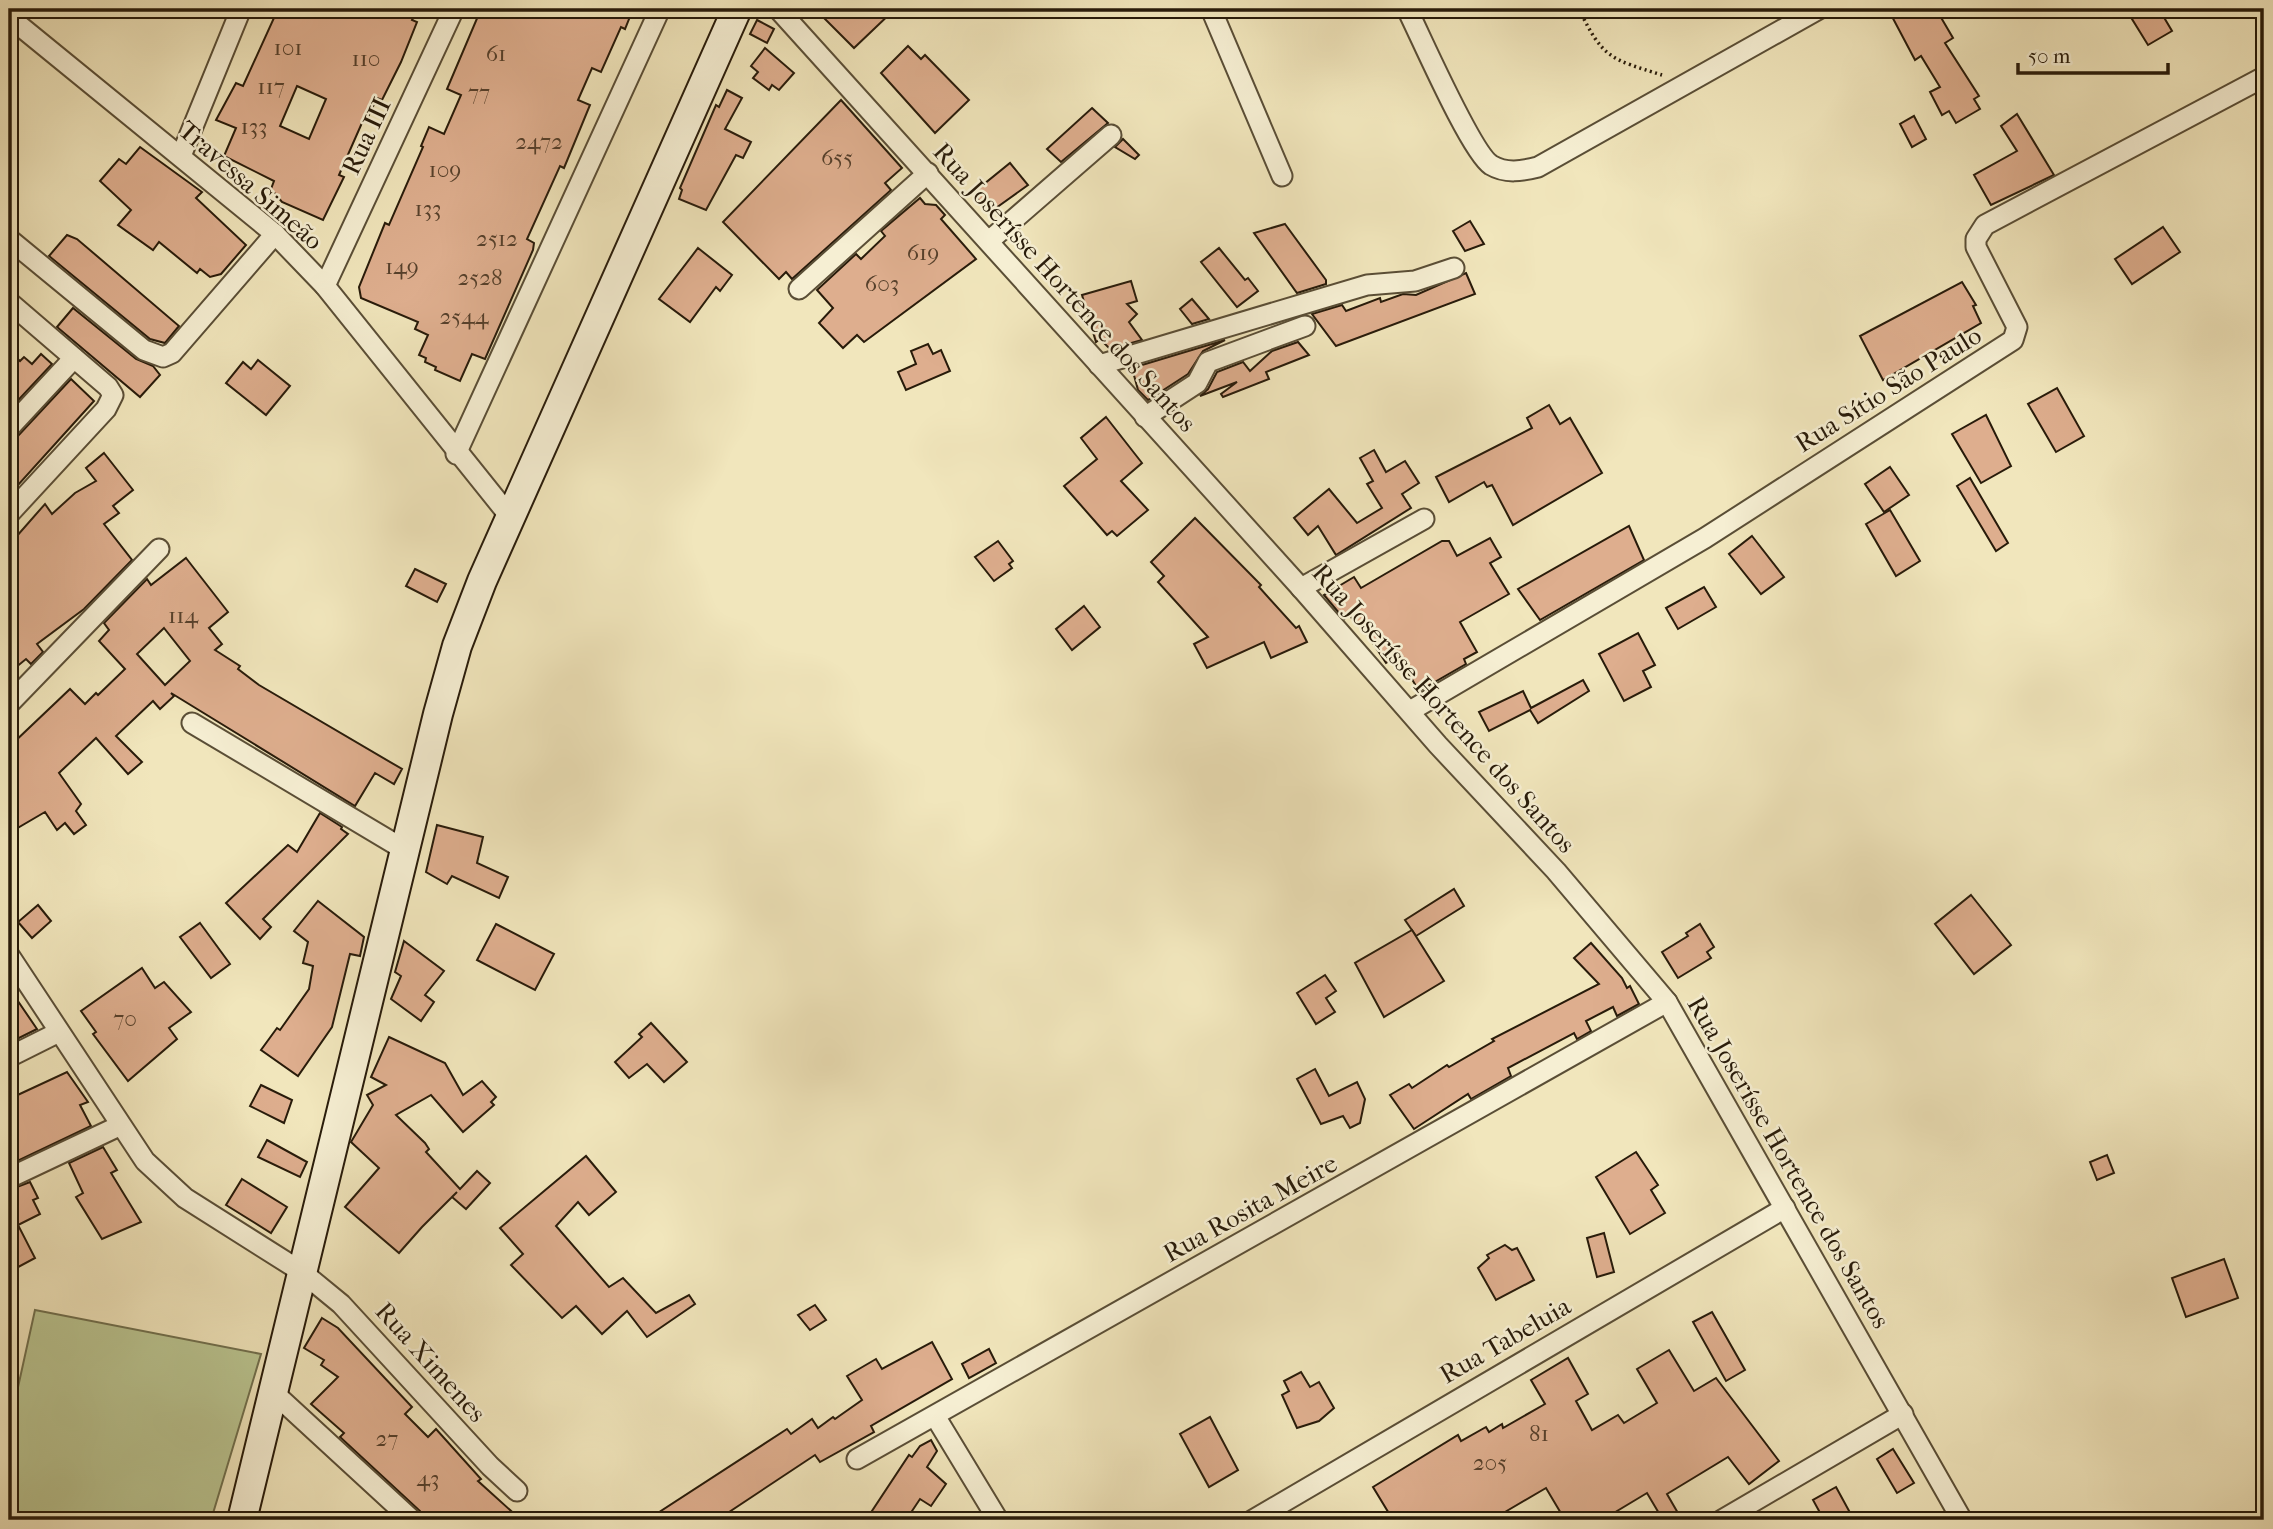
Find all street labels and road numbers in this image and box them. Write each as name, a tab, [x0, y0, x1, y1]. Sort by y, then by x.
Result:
street label: Rua III	[335, 93, 398, 180]
street label: Travessa Simeão	[172, 114, 329, 256]
street label: Rua Joserísse Hortence dos Santos	[927, 136, 1203, 438]
street label: Rua Sítio São Paulo	[1789, 320, 1987, 459]
street label: Rua Joserísse Hortence dos Santos	[1306, 557, 1582, 859]
street label: Rua Joserísse Hortence dos Santos	[1681, 991, 1897, 1334]
street label: Rua Rosita Meire	[1158, 1148, 1343, 1269]
street label: Rua Tabeluia	[1434, 1290, 1577, 1390]
street label: Rua Ximenes	[369, 1296, 493, 1429]

